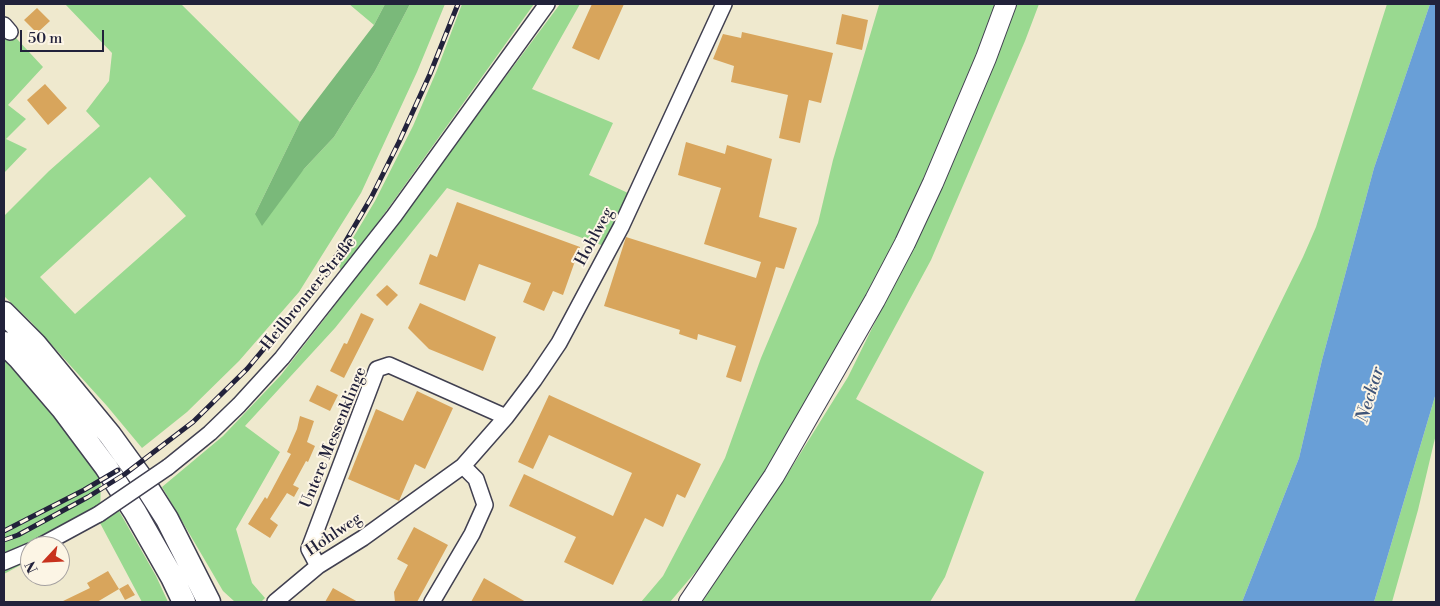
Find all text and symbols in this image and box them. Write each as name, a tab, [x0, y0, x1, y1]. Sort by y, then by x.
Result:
scale bar	[22, 20, 106, 52]
text: 50 m	[28, 29, 62, 48]
street label: Hohlweg	[572, 205, 618, 269]
street label: Heilbronner Straße	[258, 234, 360, 354]
street label: Untere Messenklinge	[297, 365, 371, 511]
water label: Neckar	[1352, 365, 1390, 425]
street label: Hohlweg	[302, 509, 366, 561]
north arrow	[20, 536, 70, 586]
text: N	[22, 558, 43, 576]

